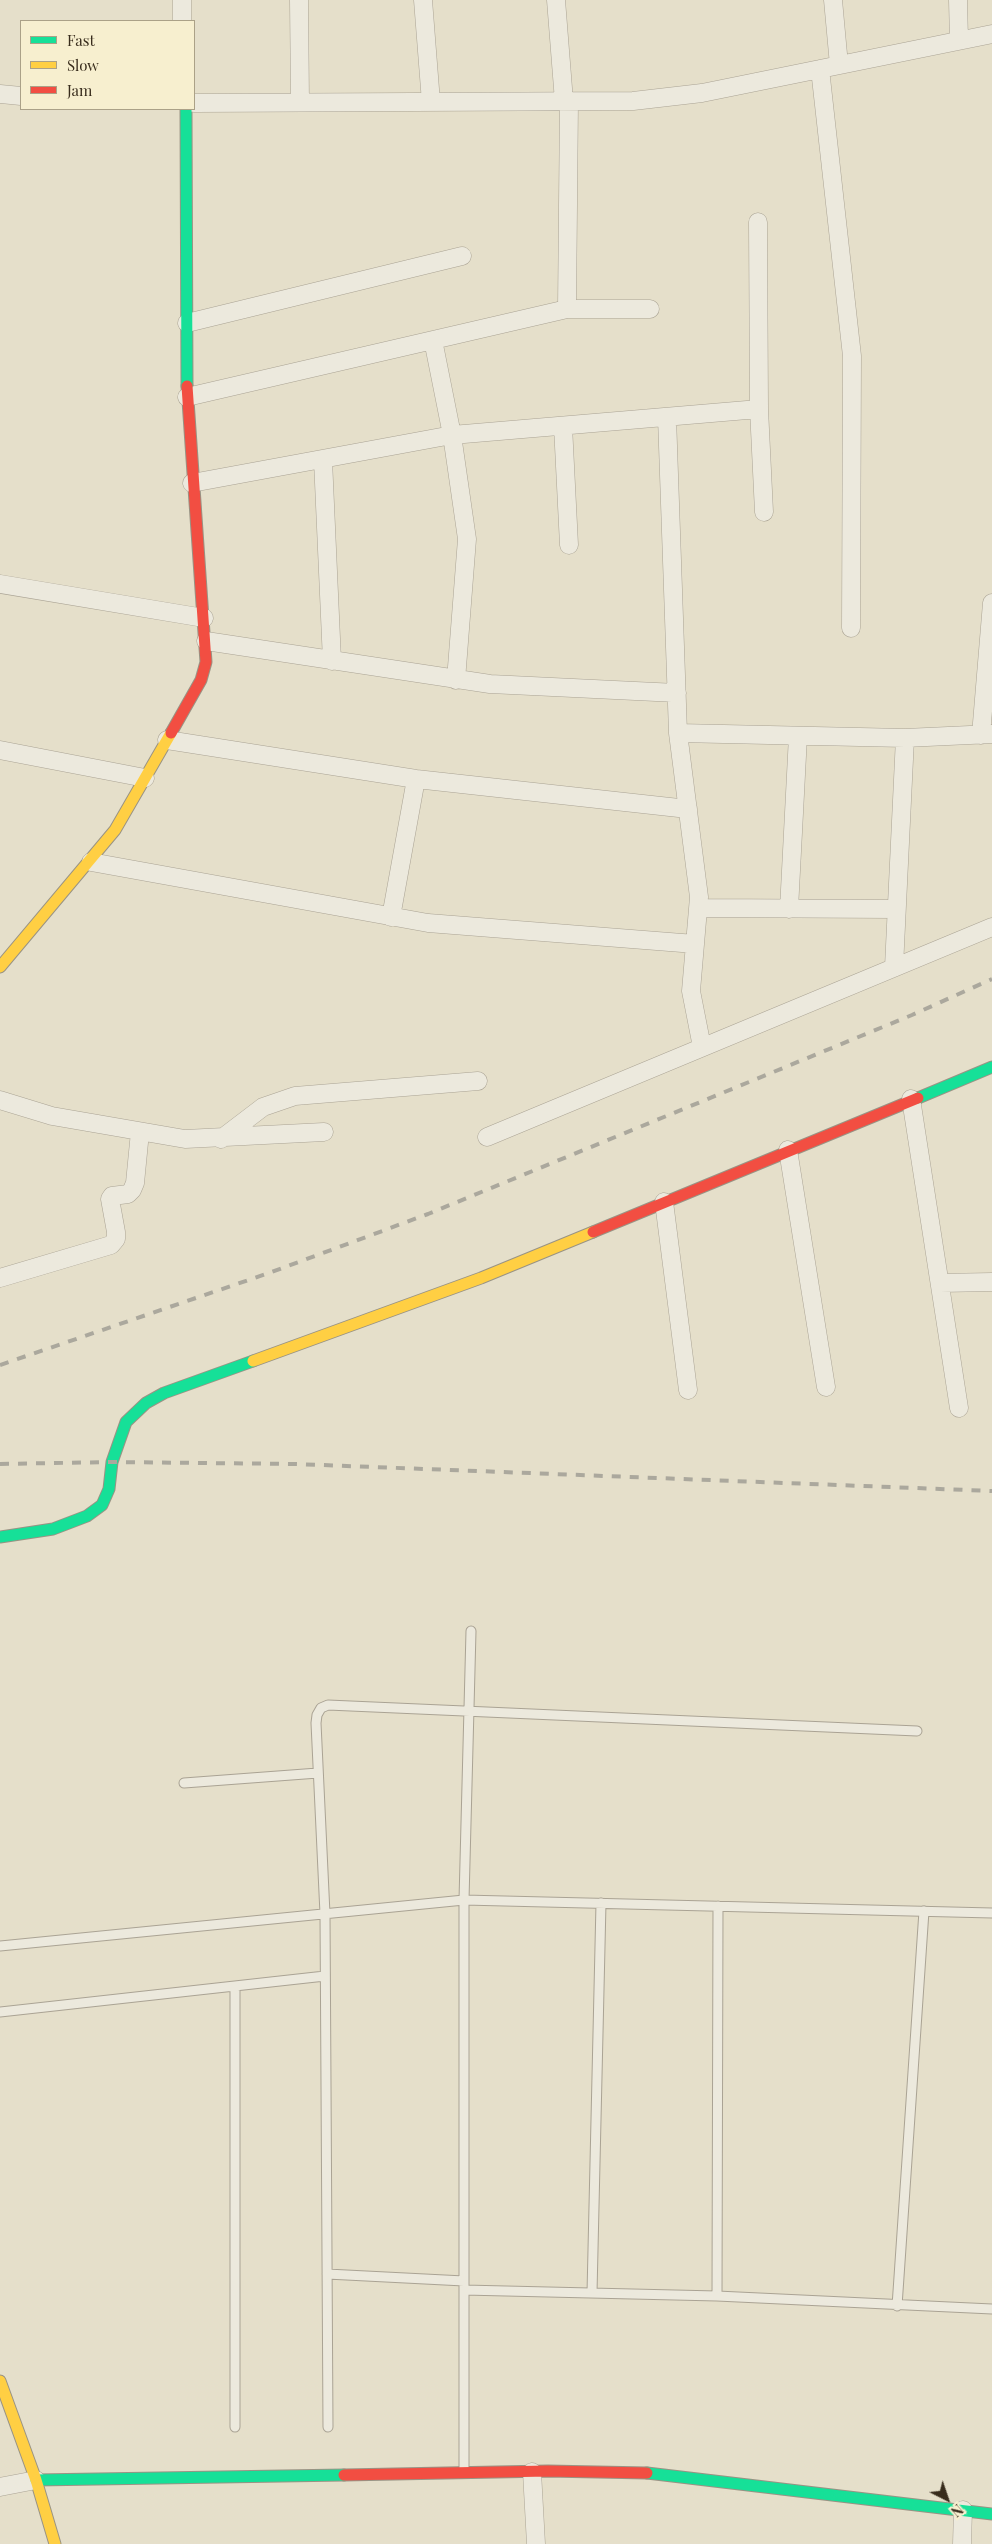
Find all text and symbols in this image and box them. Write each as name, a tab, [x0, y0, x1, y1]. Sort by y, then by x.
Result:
legend	[20, 20, 195, 110]
text: Fast	[67, 30, 95, 50]
text: Slow	[67, 55, 99, 75]
text: Jam	[67, 80, 92, 100]
north arrow	[922, 2474, 972, 2524]
text: N	[947, 2500, 967, 2521]

